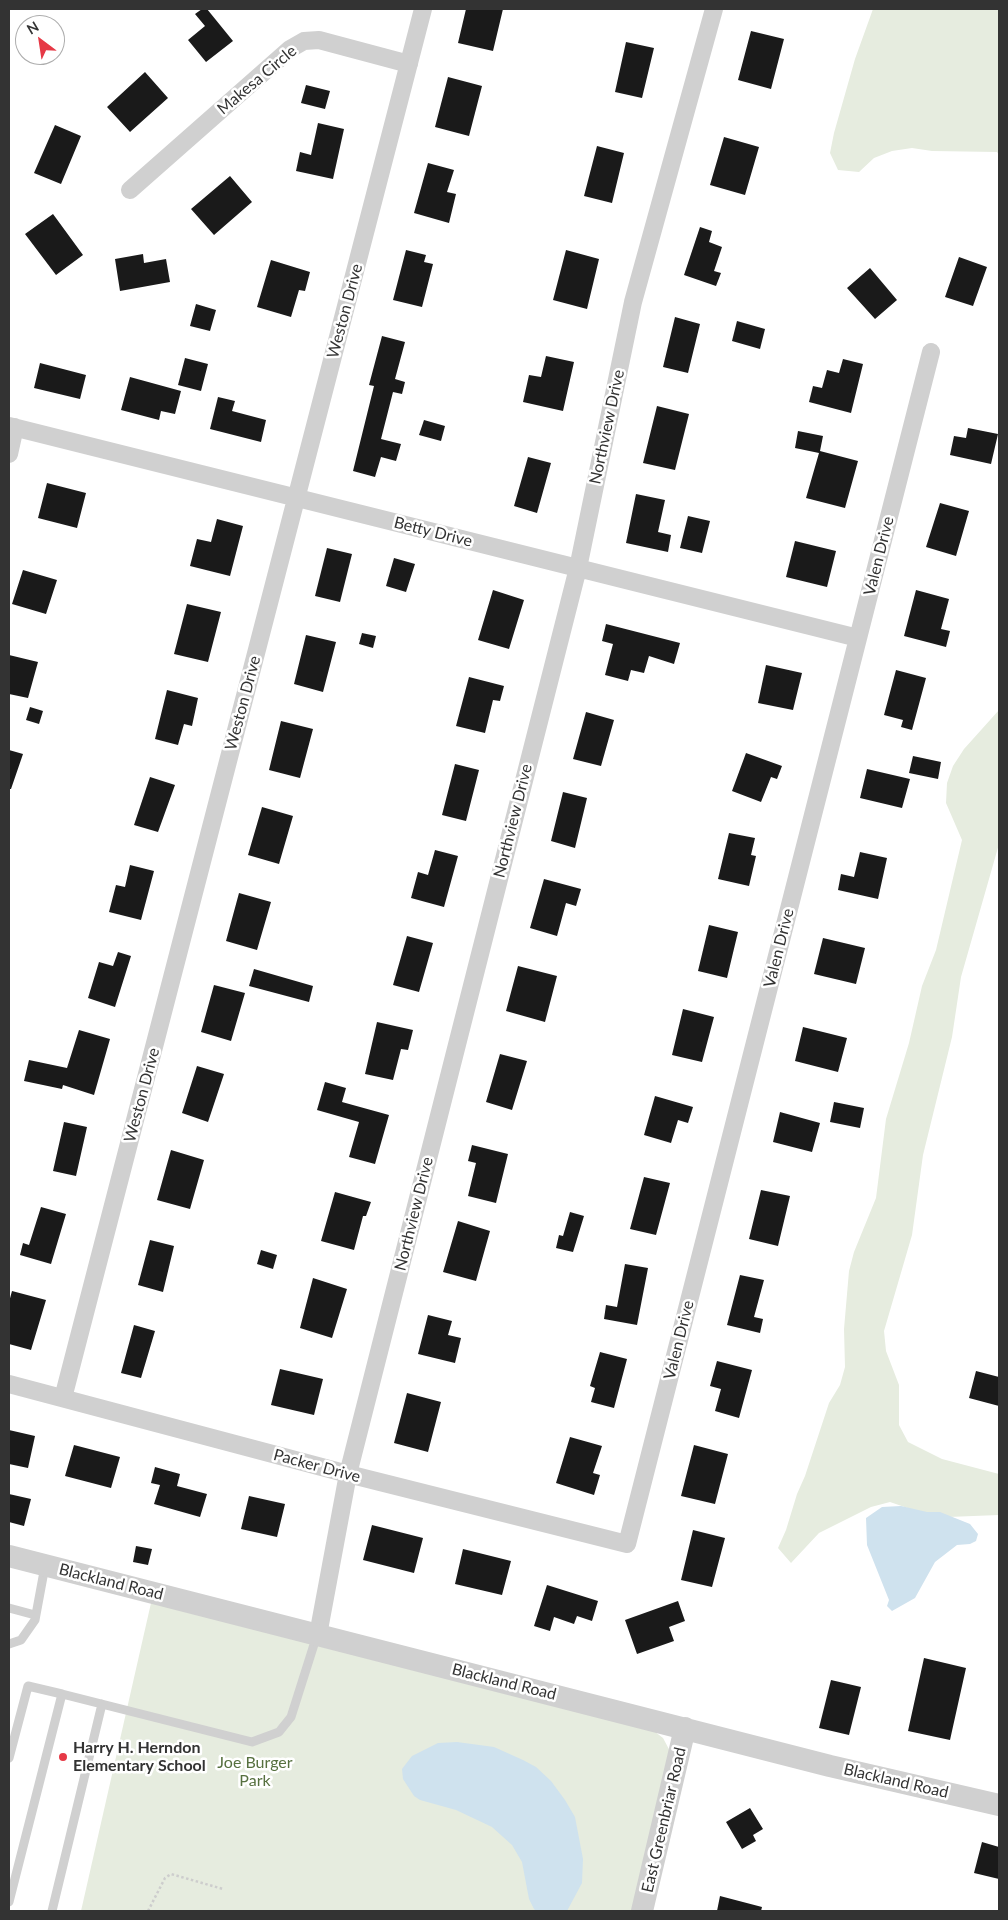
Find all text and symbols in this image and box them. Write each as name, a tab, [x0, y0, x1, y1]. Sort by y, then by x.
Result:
north arrow	[15, 15, 65, 65]
text: N	[24, 18, 42, 38]
street label: Makesa Circle	[213, 41, 301, 119]
street label: Weston Drive	[323, 262, 367, 360]
street label: Northview Drive	[585, 368, 629, 486]
street label: Betty Drive	[392, 513, 474, 551]
street label: Valen Drive	[860, 514, 898, 598]
street label: Weston Drive	[221, 654, 265, 752]
street label: Northview Drive	[490, 762, 536, 880]
street label: Valen Drive	[760, 906, 798, 990]
street label: Weston Drive	[120, 1046, 164, 1144]
street label: Northview Drive	[391, 1155, 437, 1273]
street label: Valen Drive	[660, 1298, 698, 1382]
street label: Packer Drive	[271, 1445, 363, 1487]
street label: Blackland Road	[57, 1560, 165, 1604]
street label: Blackland Road	[450, 1660, 558, 1704]
place label: Harry H. Herndon Elementary School	[73, 1738, 206, 1776]
street label: East Greenbriar Road	[638, 1745, 690, 1895]
marker: Harry H. Herndon Elementary School	[57, 1751, 69, 1763]
park label: Joe Burger Park	[217, 1753, 293, 1791]
street label: Blackland Road	[842, 1760, 950, 1802]

